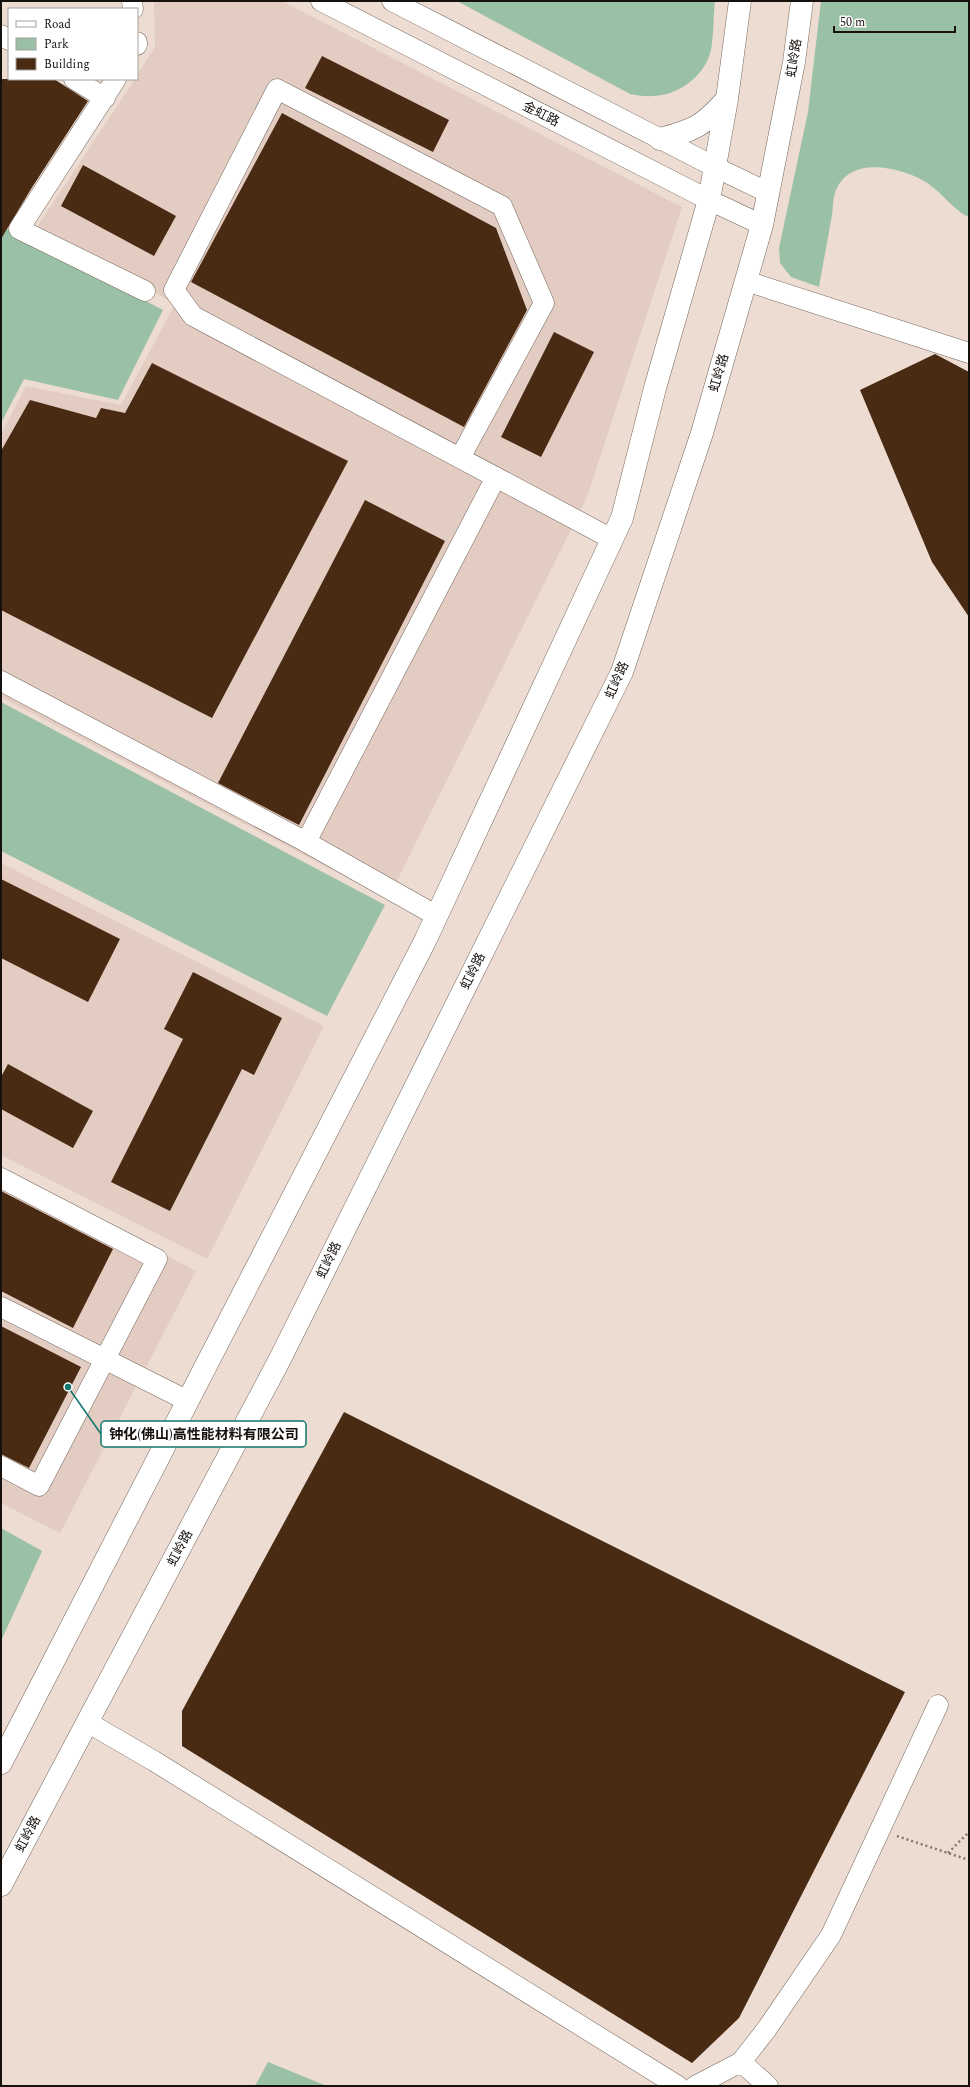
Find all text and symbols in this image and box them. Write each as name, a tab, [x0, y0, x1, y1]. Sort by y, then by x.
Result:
legend	[8, 8, 138, 80]
scale bar	[834, 8, 955, 34]
text: 50 m	[840, 13, 865, 32]
text: Road	[44, 15, 71, 34]
text: Park	[44, 35, 69, 54]
street label: 虹岭路	[781, 37, 807, 79]
text: Building	[44, 55, 90, 74]
street label: 金虹路	[519, 96, 563, 132]
street label: 虹岭路	[704, 351, 734, 395]
street label: 虹岭路	[600, 658, 634, 702]
street label: 虹岭路	[455, 949, 491, 993]
street label: 虹岭路	[311, 1238, 347, 1282]
callout: 钟化(佛山)高性能材料有限公司	[101, 1421, 306, 1447]
text: 钟化(佛山)高性能材料有限公司	[109, 1424, 299, 1445]
street label: 虹岭路	[162, 1526, 198, 1570]
street label: 虹岭路	[10, 1812, 46, 1856]

